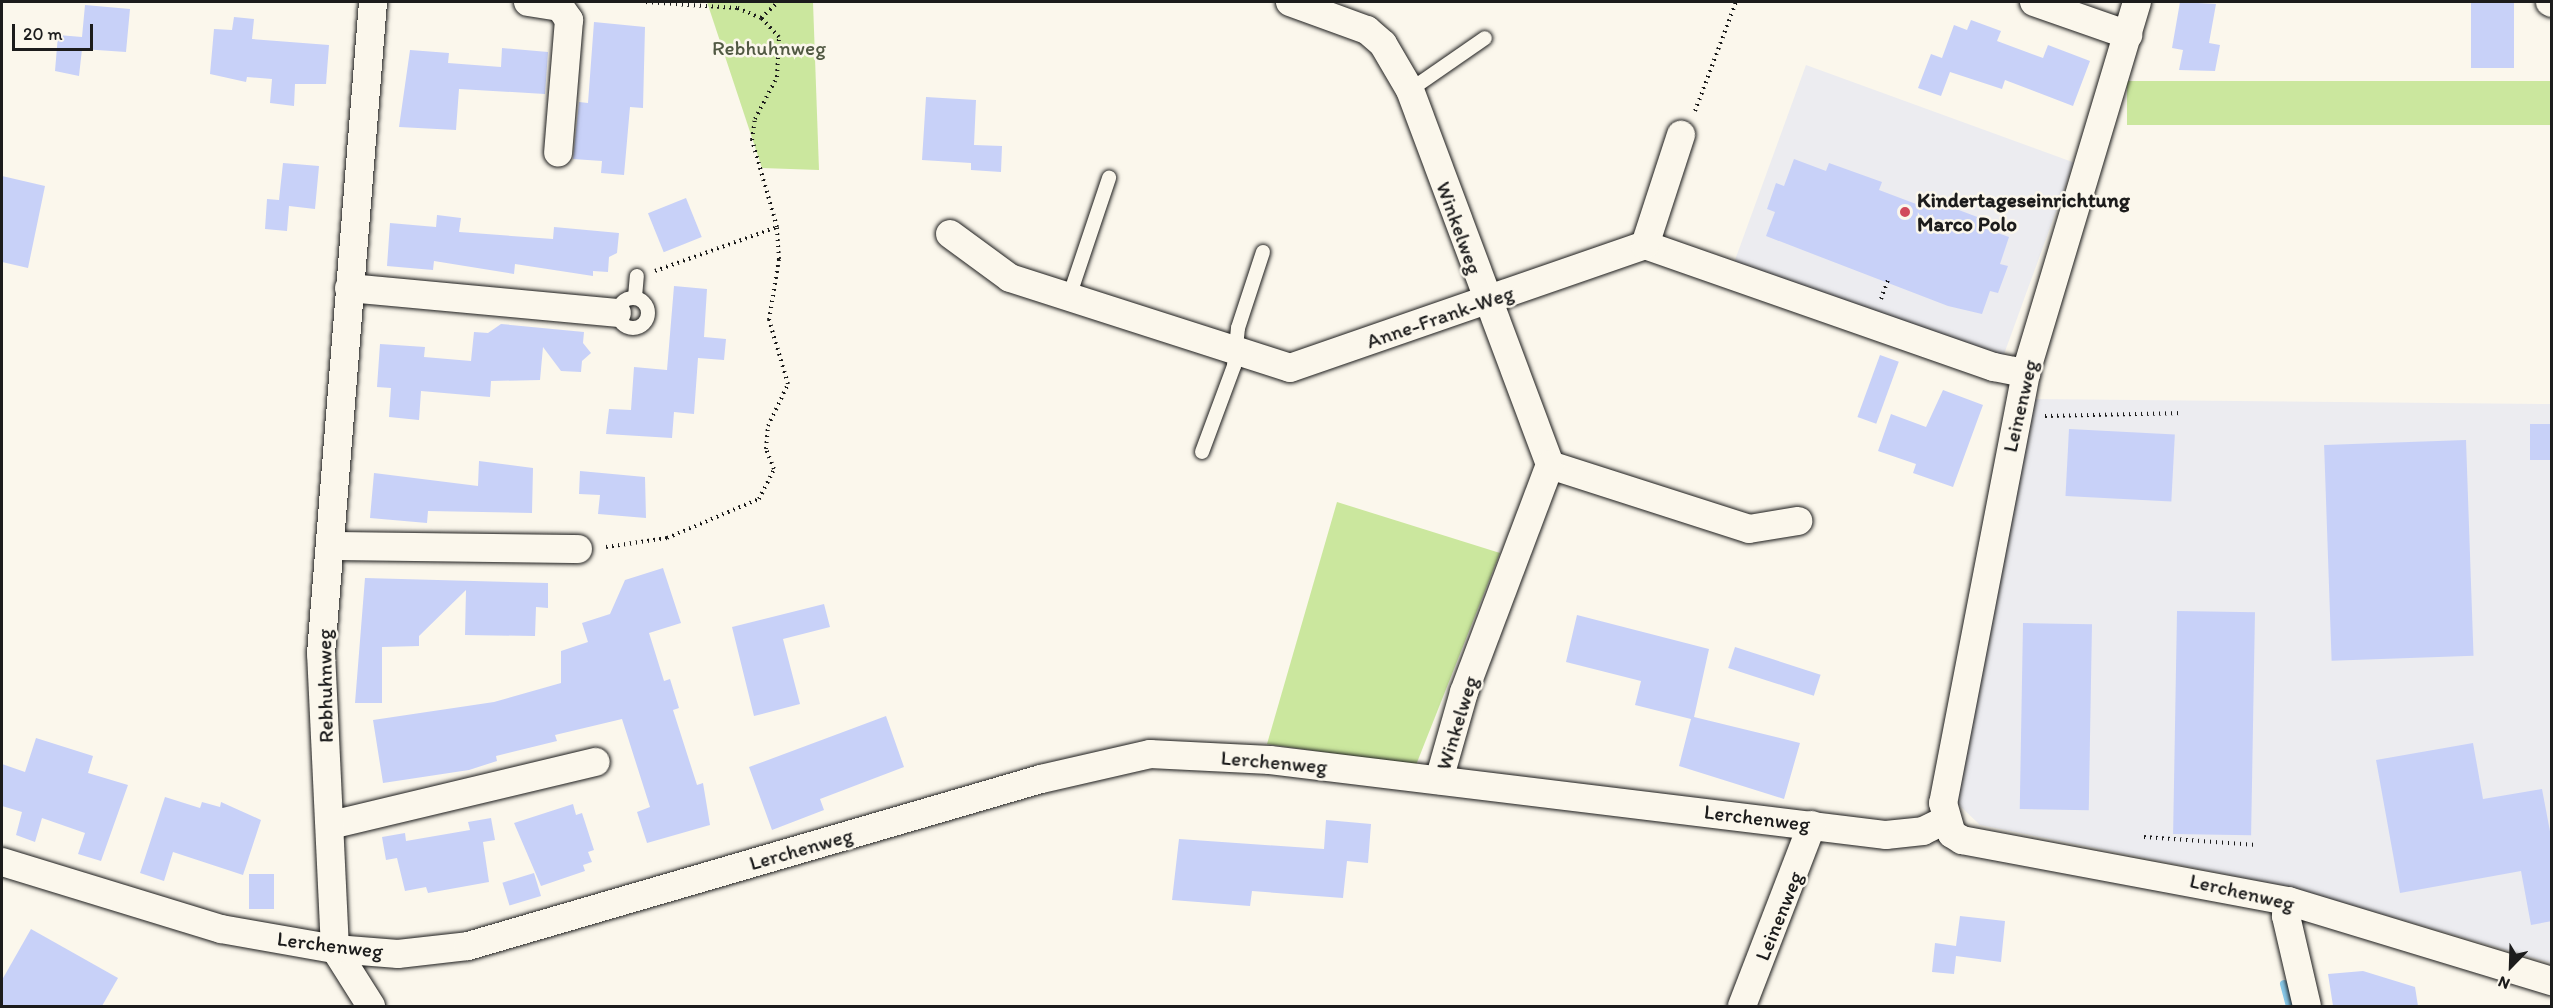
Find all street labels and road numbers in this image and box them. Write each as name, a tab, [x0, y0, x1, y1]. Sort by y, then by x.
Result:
street label: Winkelweg	[1431, 178, 1487, 278]
street label: Anne-Frank-Weg	[1363, 280, 1517, 354]
street label: Leinenweg	[1997, 357, 2043, 455]
street label: Rebhuhnweg	[311, 629, 339, 743]
street label: Winkelweg	[1431, 673, 1483, 773]
street label: Lerchenweg	[1220, 745, 1328, 779]
street label: Lerchenweg	[1703, 799, 1811, 837]
street label: Lerchenweg	[746, 822, 856, 876]
street label: Leinenweg	[1750, 868, 1808, 964]
street label: Lerchenweg	[2187, 868, 2297, 916]
street label: Lerchenweg	[276, 926, 384, 964]

